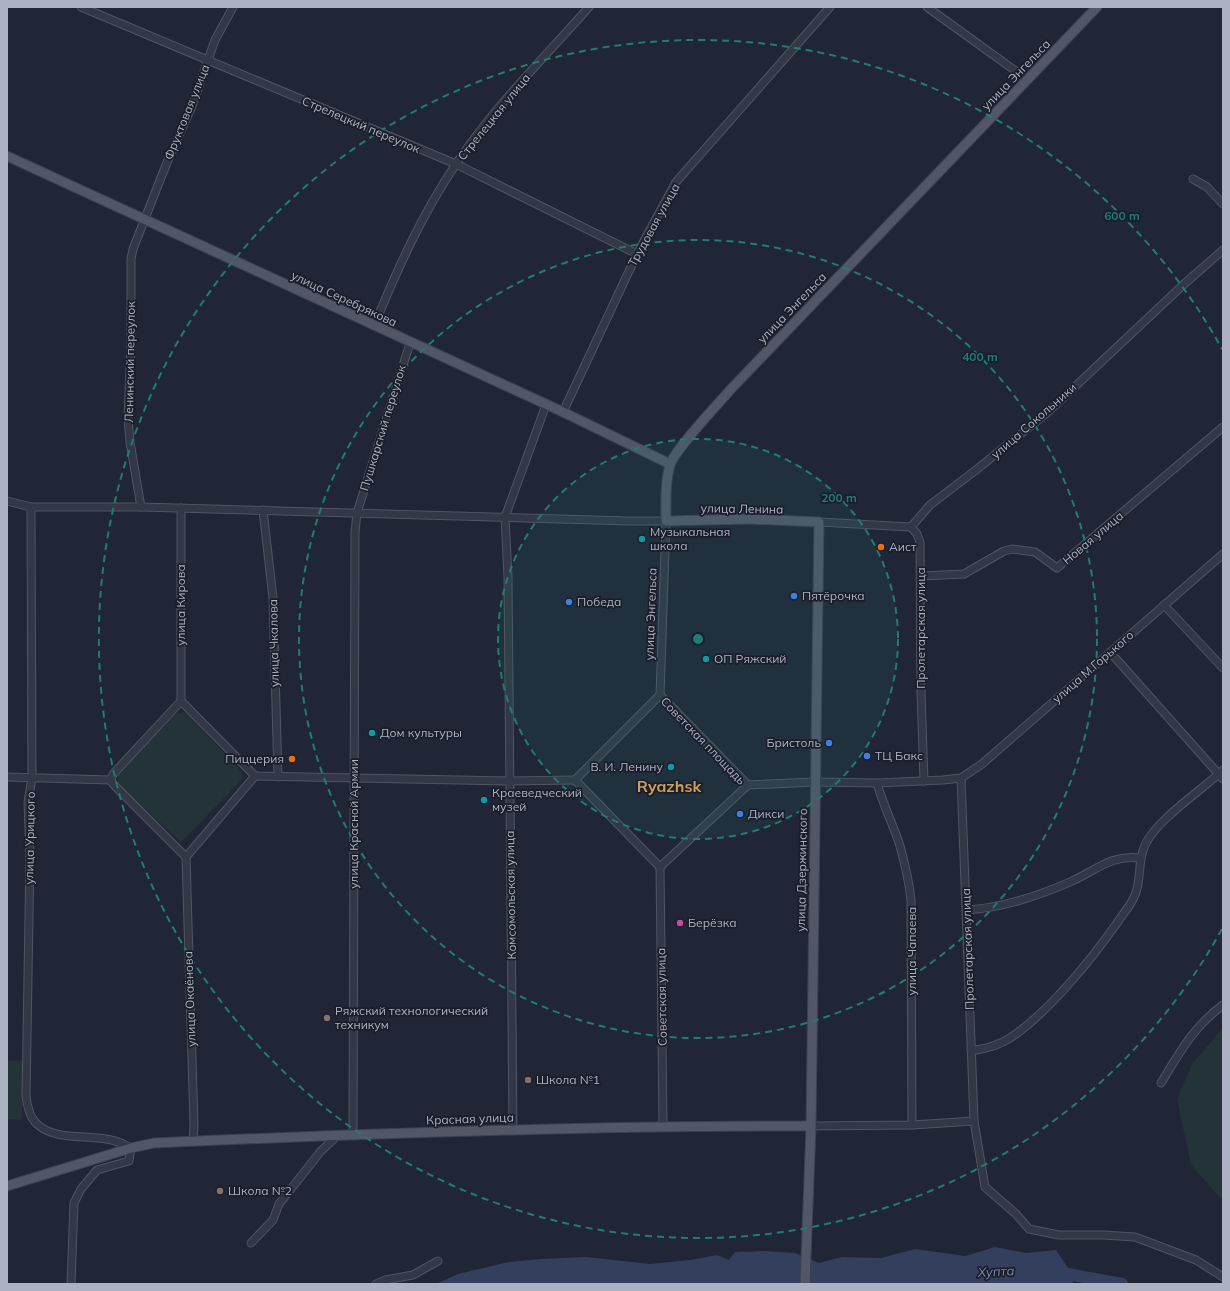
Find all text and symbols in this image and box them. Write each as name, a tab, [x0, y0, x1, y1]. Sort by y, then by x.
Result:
street label: улица Энгельса	[978, 36, 1053, 113]
street label: Фруктовая улица	[161, 62, 213, 162]
street label: Стрелецкая улица	[454, 70, 533, 163]
street label: Стрелецкий переулок	[300, 93, 423, 156]
street label: Трудовая улица	[624, 180, 683, 269]
text: 600 m	[1104, 208, 1140, 223]
street label: улица Серебрякова	[289, 267, 400, 330]
street label: улица Энгельса	[754, 269, 829, 346]
street label: Ленинский переулок	[121, 301, 138, 423]
text: 400 m	[962, 349, 998, 364]
street label: Пушкарский переулок	[356, 363, 409, 493]
street label: улица Сокольники	[988, 380, 1079, 462]
text: 200 m	[821, 490, 857, 505]
street label: улица Ленина	[701, 500, 783, 517]
street label: Новая улица	[1059, 508, 1126, 567]
place label: Музыкальная школа	[650, 524, 730, 553]
marker: Музыкальная школа	[637, 534, 647, 544]
place label: Аист	[889, 539, 917, 554]
marker: Аист	[876, 542, 886, 552]
street label: улица Кирова	[173, 564, 188, 646]
street label: улица Энгельса	[641, 567, 660, 660]
street label: Пролетарская улица	[913, 567, 928, 689]
place label: Пятёрочка	[802, 588, 865, 603]
marker: Пятёрочка	[789, 591, 799, 601]
place label: Победа	[577, 594, 621, 609]
marker: Победа	[564, 597, 574, 607]
street label: улица Чкалова	[265, 599, 282, 687]
street label: улица М.Горького	[1049, 627, 1136, 706]
centre of rings	[691, 632, 705, 646]
place label: ОП Ряжский	[714, 651, 786, 666]
marker: ОП Ряжский	[701, 654, 711, 664]
street label: Советская площадь	[658, 694, 749, 788]
place label: Дом культуры	[380, 725, 462, 740]
marker: Дом культуры	[367, 728, 377, 738]
place label: Бристоль	[766, 735, 821, 750]
marker: Бристоль	[824, 738, 834, 748]
place label: ТЦ Бакс	[875, 748, 923, 763]
place label: Пиццерия	[225, 751, 284, 766]
marker: ТЦ Бакс	[862, 751, 872, 761]
marker: Пиццерия	[287, 754, 297, 764]
street label: улица Красной Армии	[346, 759, 361, 889]
place label: В. И. Ленину	[590, 759, 664, 774]
marker: В. И. Ленину	[666, 762, 676, 772]
district label: Ryazhsk	[637, 776, 702, 796]
place label: Краеведческий музей	[492, 785, 582, 814]
street label: улица Урицкого	[21, 791, 38, 885]
marker: Краеведческий музей	[479, 795, 489, 805]
place label: Дикси	[748, 806, 784, 821]
street label: улица Дзержинского	[793, 808, 810, 932]
marker: Дикси	[735, 809, 745, 819]
street label: Комсомольская улица	[502, 830, 519, 960]
street label: Пролетарская улица	[958, 888, 977, 1010]
street label: улица Чапаева	[904, 907, 919, 995]
place label: Берёзка	[688, 915, 737, 930]
marker: Берёзка	[675, 918, 685, 928]
street label: Советская улица	[653, 948, 670, 1046]
street label: улица Окаёнова	[180, 951, 199, 1047]
place label: Ряжский технологический техникум	[335, 1003, 488, 1032]
marker: Ряжский технологический техникум	[322, 1013, 332, 1023]
place label: Школа №1	[536, 1072, 600, 1087]
marker: Школа №1	[523, 1075, 533, 1085]
street label: Красная улица	[426, 1109, 514, 1128]
place label: Школа №2	[228, 1183, 292, 1198]
marker: Школа №2	[215, 1186, 225, 1196]
water label: Хупта	[976, 1262, 1015, 1280]

